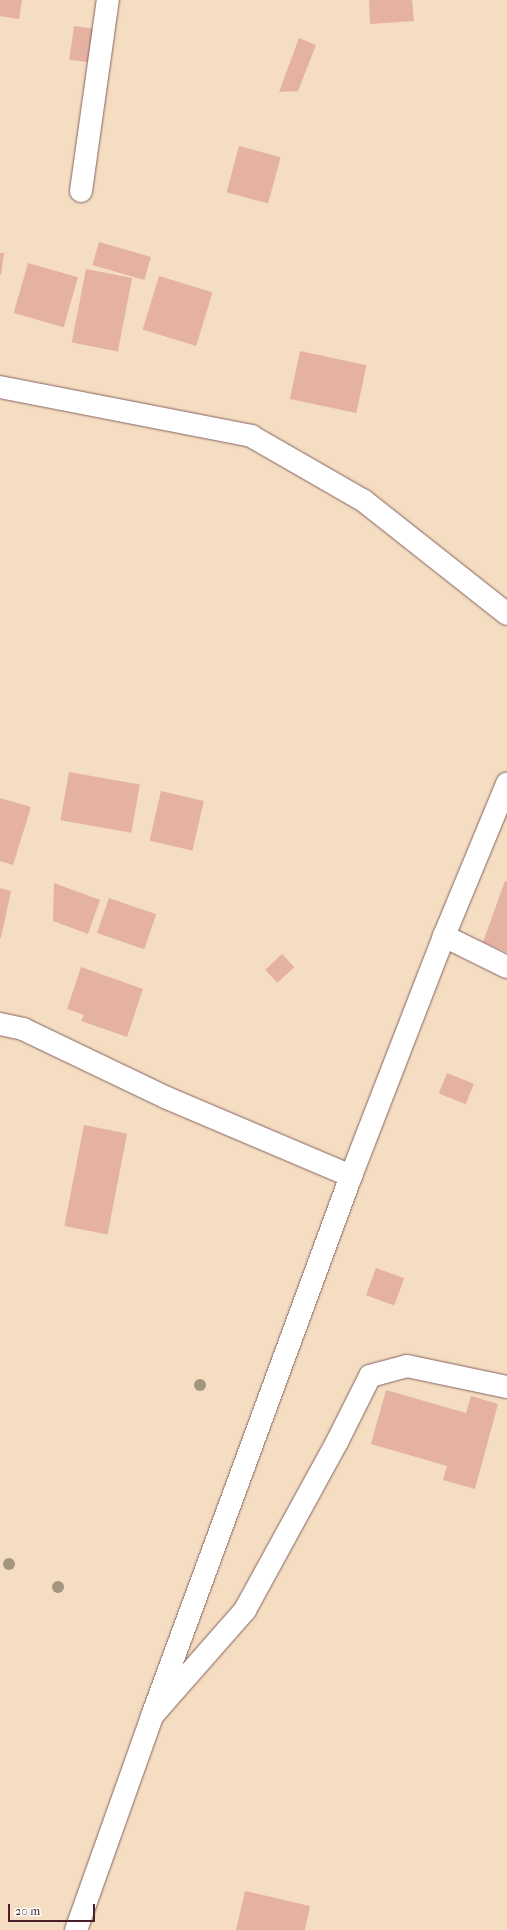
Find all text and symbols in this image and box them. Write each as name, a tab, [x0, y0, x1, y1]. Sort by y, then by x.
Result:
scale bar	[10, 1896, 97, 1922]
text: 20 m	[15, 1904, 40, 1918]

